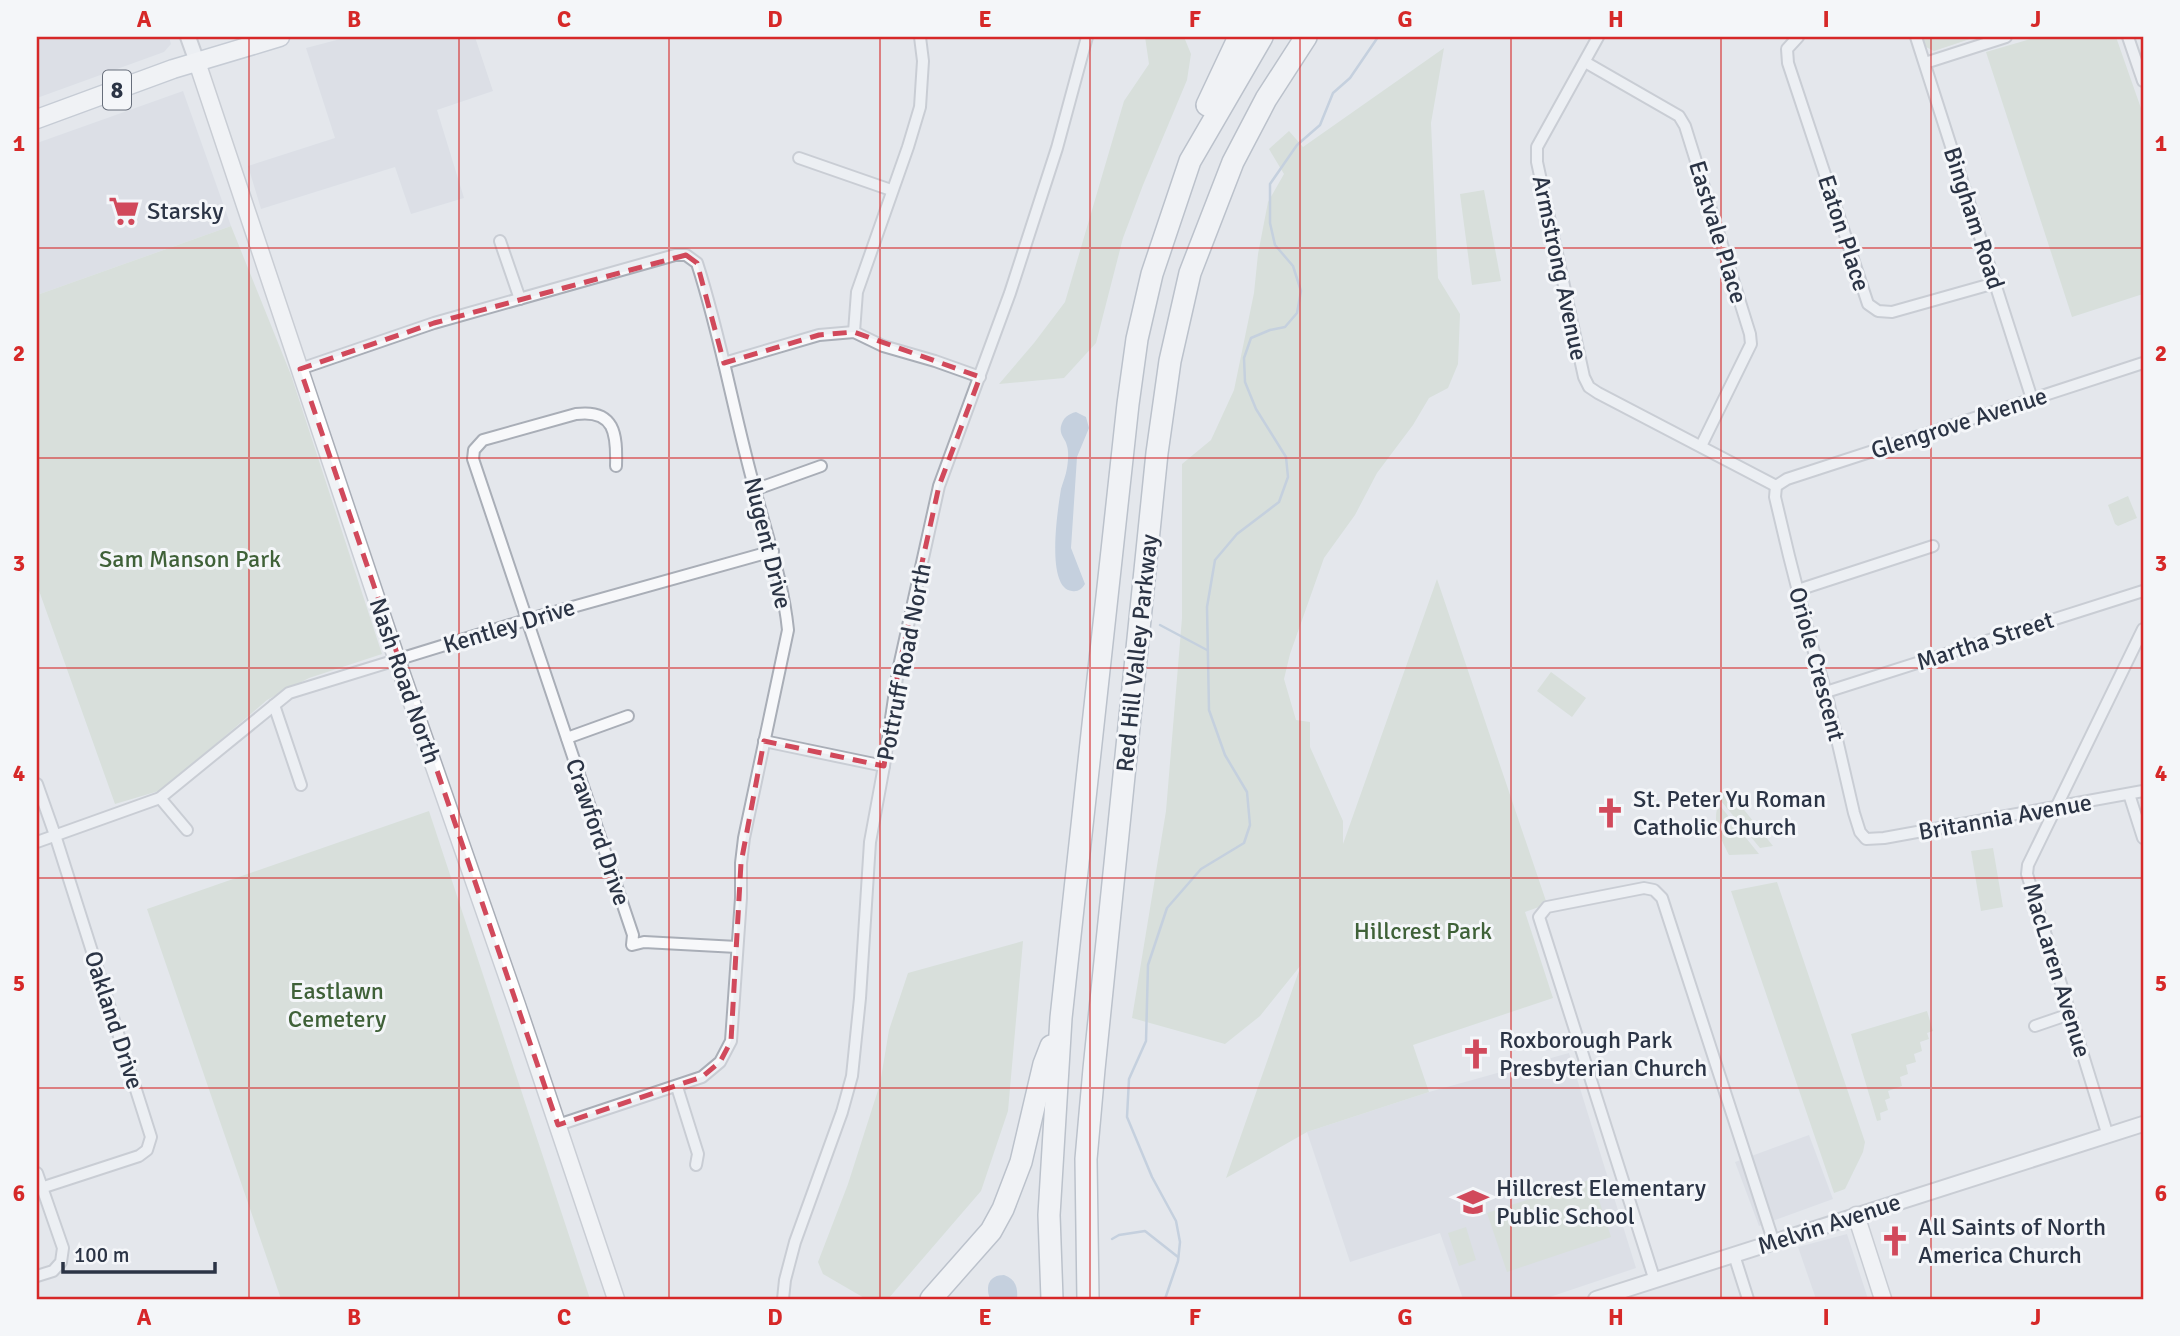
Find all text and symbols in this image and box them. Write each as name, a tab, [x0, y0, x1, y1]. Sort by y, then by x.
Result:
text: A	[137, 5, 152, 34]
text: B	[347, 5, 361, 34]
text: C	[557, 5, 571, 34]
text: D	[767, 5, 783, 34]
text: E	[978, 5, 992, 34]
text: F	[1189, 5, 1201, 34]
text: G	[1397, 5, 1413, 34]
text: H	[1608, 5, 1624, 34]
text: I	[1822, 5, 1830, 34]
text: J	[2031, 5, 2041, 34]
road number: 8	[103, 71, 131, 110]
text: 1	[13, 129, 25, 158]
text: 1	[2155, 129, 2167, 158]
street label: Bingham Road	[1937, 143, 2011, 293]
street label: Eastvale Place	[1682, 157, 1754, 307]
street label: Eaton Place	[1811, 171, 1877, 295]
street label: Armstrong Avenue	[1526, 173, 1594, 363]
supermarket icon: Starsky	[107, 194, 141, 228]
place label: Starsky	[147, 196, 224, 226]
text: 2	[13, 339, 25, 368]
text: 2	[2155, 339, 2167, 368]
street label: Glengrove Avenue	[1867, 380, 2051, 466]
street label: Nugent Drive	[737, 474, 799, 612]
street label: Red Hill Valley Parkway	[1110, 533, 1164, 773]
park label: Sam Manson Park	[99, 544, 281, 574]
text: 3	[13, 549, 25, 578]
text: 3	[2155, 549, 2167, 578]
street label: Pottruff Road North	[870, 561, 938, 763]
street label: Oriole Crescent	[1782, 584, 1852, 744]
street label: Kentley Drive	[440, 592, 578, 660]
street label: Nash Road North	[363, 594, 447, 768]
street label: Martha Street	[1913, 605, 2057, 677]
street label: Crawford Drive	[559, 755, 637, 909]
text: 4	[13, 759, 25, 788]
text: 4	[2155, 759, 2167, 788]
place label: St. Peter Yu Roman Catholic Church	[1633, 784, 1826, 842]
street label: Britannia Avenue	[1916, 787, 2094, 847]
church icon: St. Peter Yu Roman Catholic Church	[1593, 796, 1627, 830]
street label: MacLaren Avenue	[2016, 879, 2098, 1061]
park label: Hillcrest Park	[1354, 916, 1492, 946]
street label: Oakland Drive	[78, 947, 150, 1093]
text: 5	[13, 969, 25, 998]
text: 5	[2155, 969, 2167, 998]
park label: Eastlawn Cemetery	[288, 976, 386, 1034]
place label: Roxborough Park Presbyterian Church	[1499, 1025, 1707, 1083]
church icon: Roxborough Park Presbyterian Church	[1459, 1037, 1493, 1071]
place label: Hillcrest Elementary Public School	[1496, 1173, 1706, 1231]
text: 6	[13, 1179, 25, 1208]
text: 6	[2155, 1179, 2167, 1208]
school or university icon: Hillcrest Elementary Public School	[1456, 1185, 1490, 1219]
street label: Melvin Avenue	[1754, 1187, 1904, 1261]
place label: All Saints of North America Church	[1918, 1212, 2106, 1270]
church icon: All Saints of North America Church	[1878, 1224, 1912, 1258]
scale bar	[63, 1231, 215, 1275]
text: 100 m	[74, 1242, 129, 1268]
text: A	[137, 1303, 152, 1332]
text: B	[347, 1303, 361, 1332]
text: C	[557, 1303, 571, 1332]
text: D	[767, 1303, 783, 1332]
text: E	[978, 1303, 992, 1332]
text: F	[1189, 1303, 1201, 1332]
text: G	[1397, 1303, 1413, 1332]
text: H	[1608, 1303, 1624, 1332]
text: I	[1822, 1303, 1830, 1332]
text: J	[2031, 1303, 2041, 1332]

